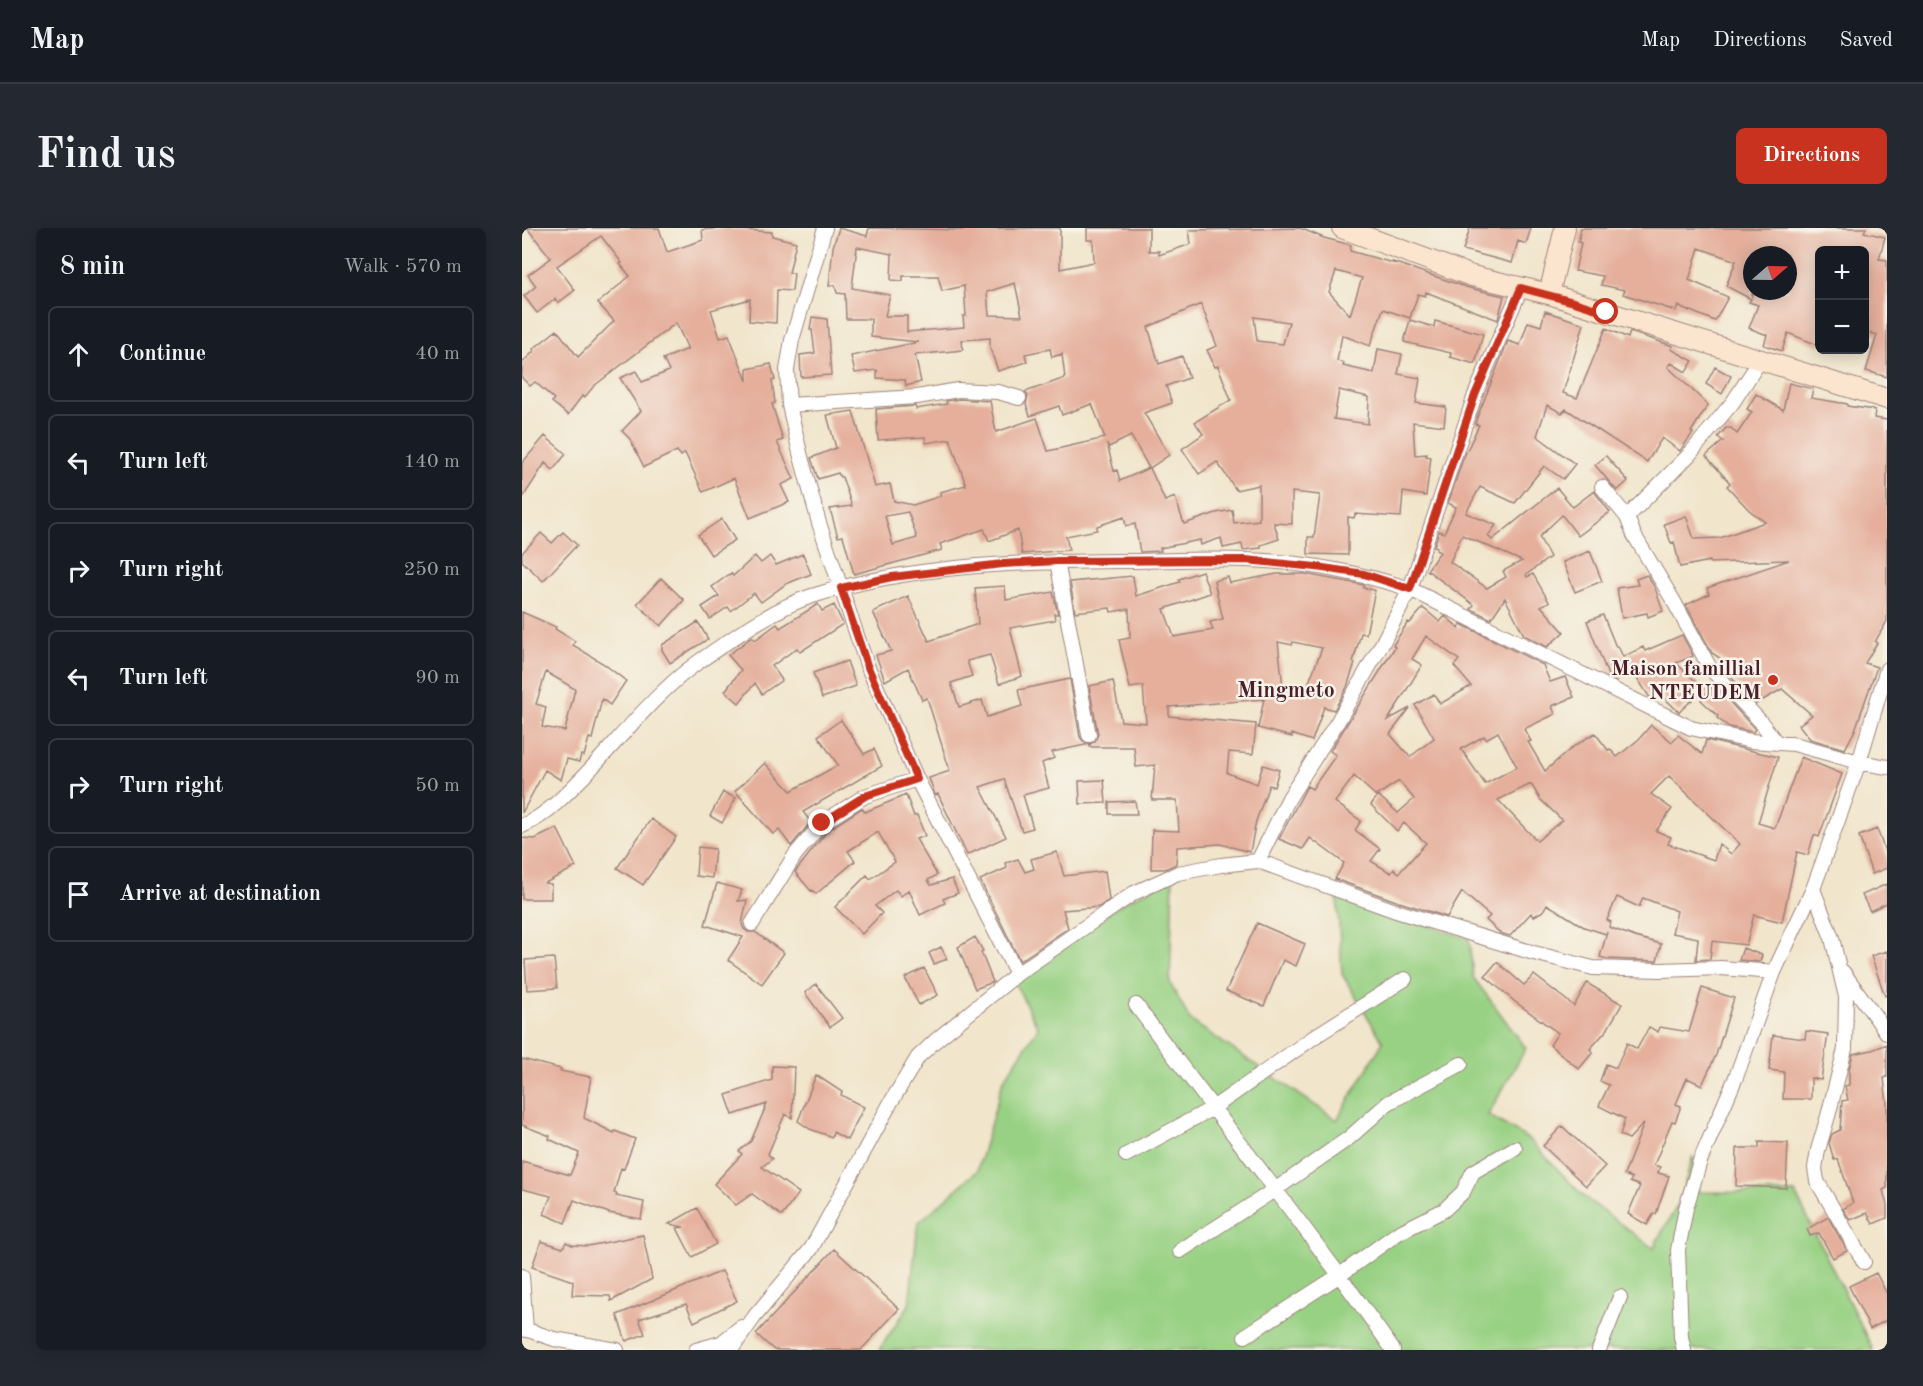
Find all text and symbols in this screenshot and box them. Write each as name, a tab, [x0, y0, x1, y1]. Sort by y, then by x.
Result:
text: Map	[30, 27, 84, 55]
text: Map	[1641, 30, 1680, 51]
text: Directions	[1713, 30, 1807, 51]
text: Saved	[1840, 30, 1893, 51]
button: Directions	[1736, 128, 1887, 184]
text: Find us	[36, 135, 175, 177]
north arrow	[1743, 246, 1797, 300]
map controls	[1815, 246, 1869, 354]
button: +	[1815, 246, 1869, 300]
text: 8 min	[60, 254, 125, 280]
text: Walk · 570 m	[343, 257, 462, 277]
route start	[1592, 298, 1618, 324]
button: −	[1815, 300, 1869, 354]
icon: ahead	[62, 338, 95, 371]
text: Continue	[119, 343, 206, 365]
text: 40 m	[415, 344, 460, 364]
icon: left	[62, 446, 95, 479]
text: Turn left	[119, 451, 208, 473]
text: 140 m	[404, 452, 460, 472]
icon: right	[62, 554, 95, 587]
text: Turn right	[119, 559, 223, 581]
text: 250 m	[404, 560, 460, 580]
place label: Maison famillial NTEUDEM	[1611, 659, 1761, 704]
icon: left	[62, 662, 95, 695]
text: Turn left	[119, 667, 208, 689]
text: 90 m	[415, 668, 460, 688]
marker: Maison famillial NTEUDEM	[1766, 673, 1780, 687]
district label: Mingmeto	[1237, 680, 1335, 702]
icon: right	[62, 770, 95, 803]
text: Turn right	[119, 775, 223, 797]
text: 50 m	[415, 776, 460, 796]
route end	[808, 809, 834, 835]
icon: arrive	[62, 878, 95, 911]
text: Arrive at destination	[119, 883, 321, 905]

